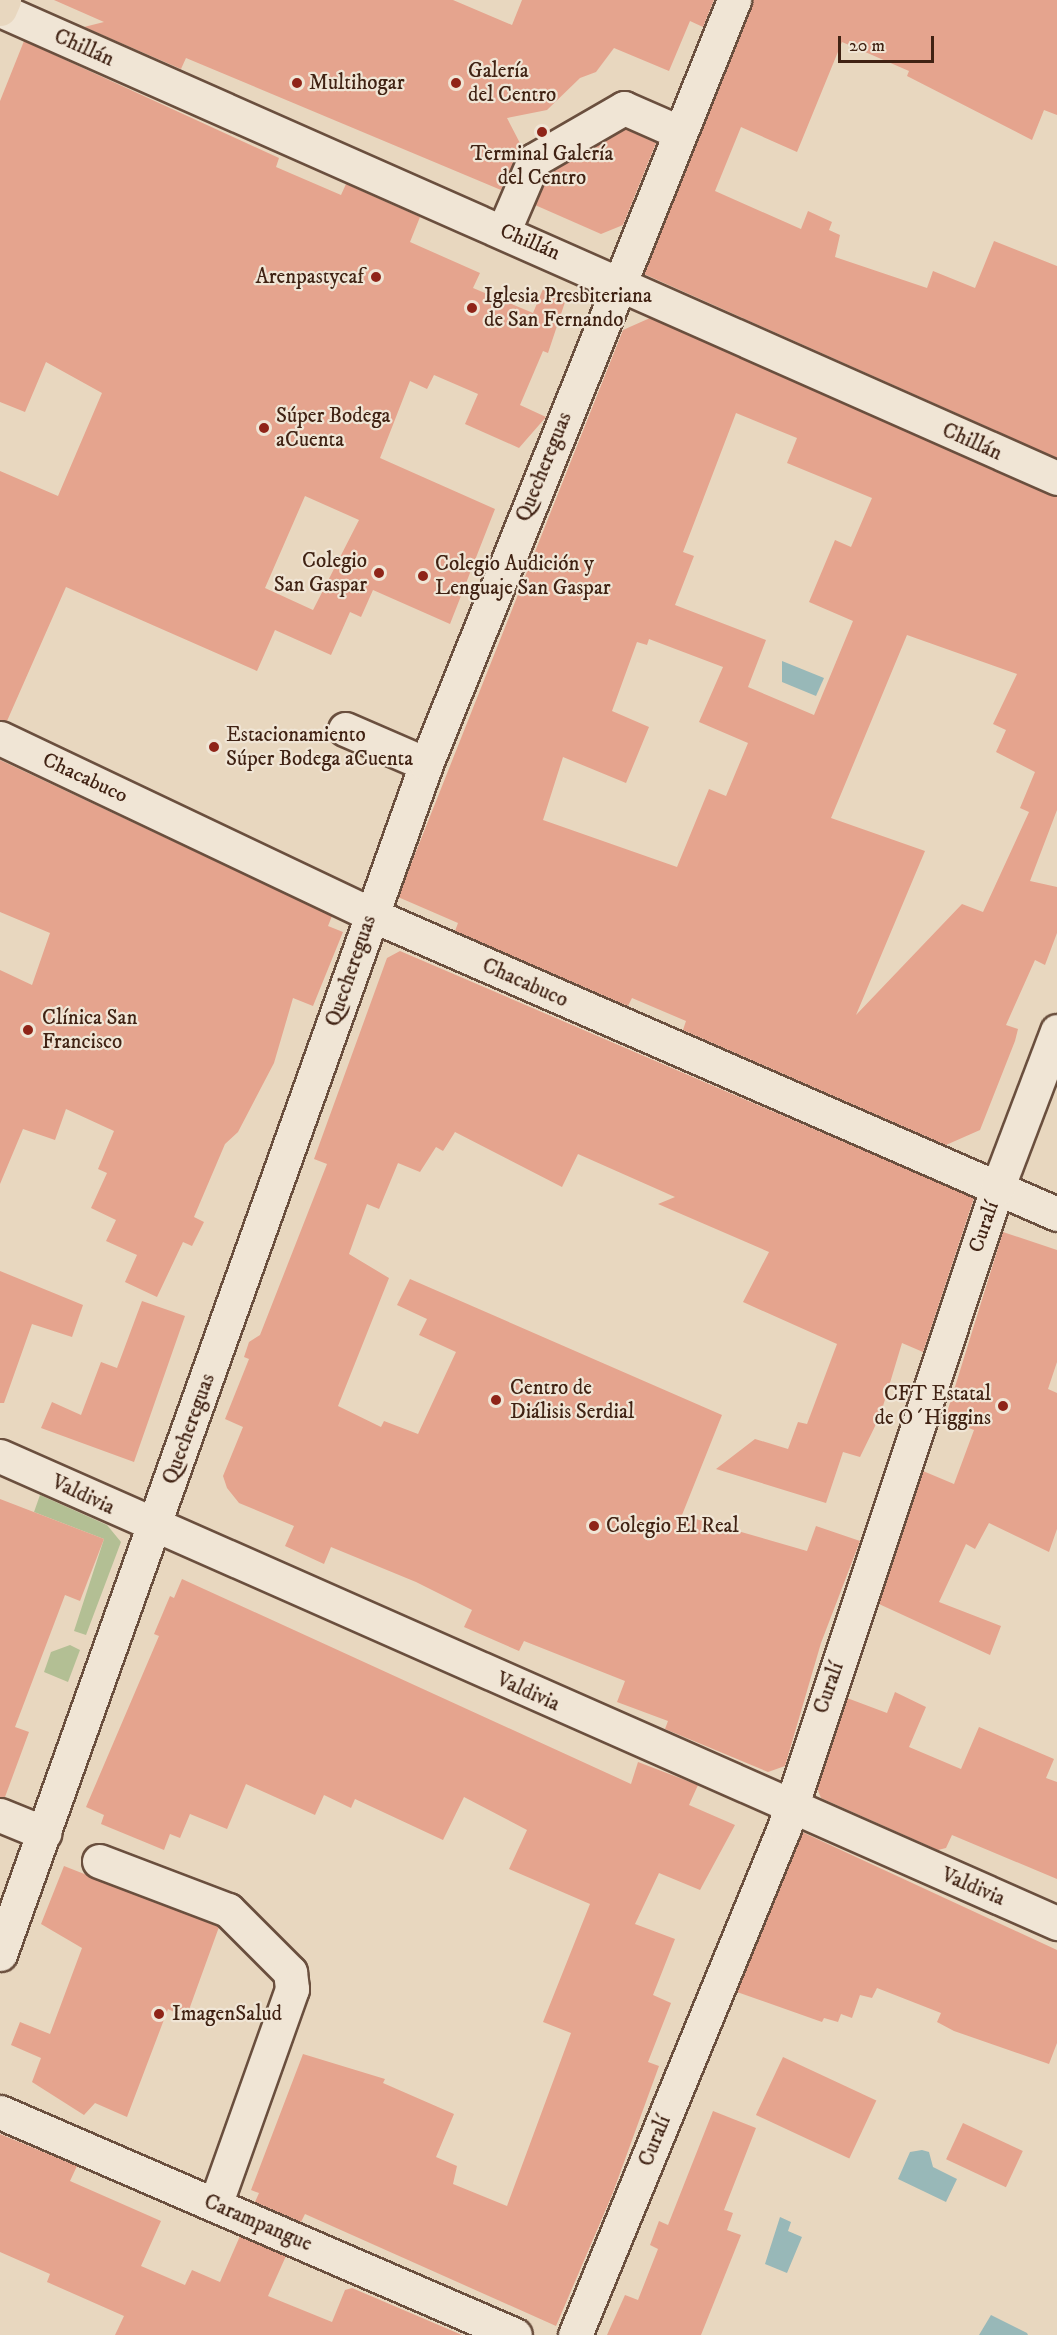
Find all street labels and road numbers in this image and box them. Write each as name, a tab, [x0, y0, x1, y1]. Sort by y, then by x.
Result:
street label: Chillán	[50, 24, 118, 72]
street label: Chillán	[496, 218, 564, 266]
street label: Quechereguas	[511, 409, 577, 525]
street label: Chillán	[938, 418, 1006, 466]
street label: Chacabuco	[38, 747, 132, 809]
street label: Quechereguas	[320, 912, 382, 1030]
street label: Chacabuco	[478, 953, 572, 1013]
street label: Curalí	[964, 1198, 1004, 1256]
street label: Quechereguas	[157, 1370, 221, 1488]
street label: Valdivia	[47, 1469, 119, 1521]
street label: Curalí	[809, 1659, 849, 1717]
street label: Valdivia	[492, 1667, 564, 1717]
street label: Valdivia	[937, 1862, 1009, 1912]
street label: Curalí	[633, 2112, 677, 2170]
street label: Carampangue	[200, 2189, 316, 2257]

